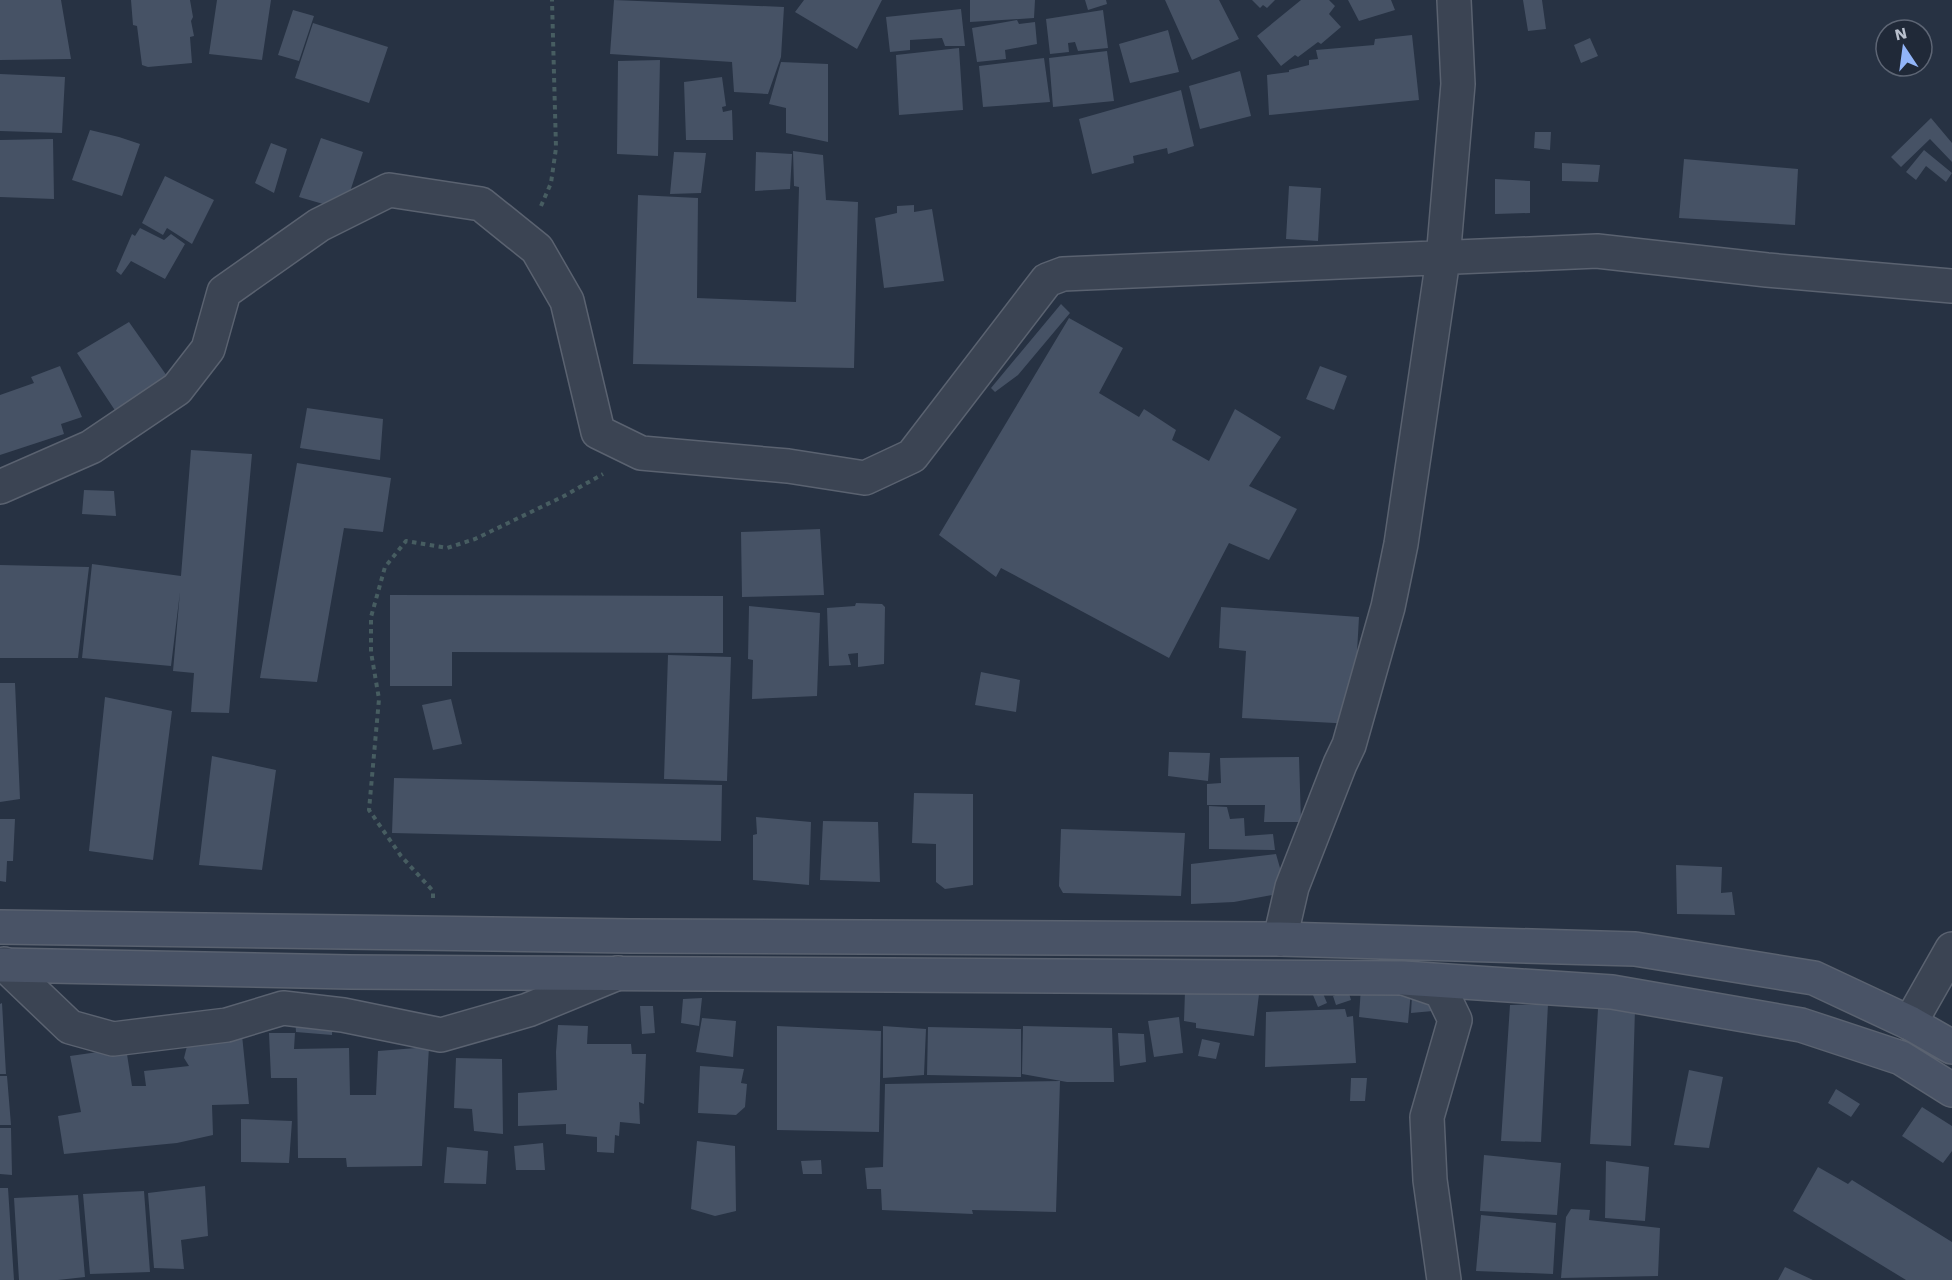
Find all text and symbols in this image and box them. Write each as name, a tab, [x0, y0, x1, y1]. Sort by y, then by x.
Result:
north arrow	[1874, 18, 1934, 78]
text: N	[1893, 23, 1909, 44]

